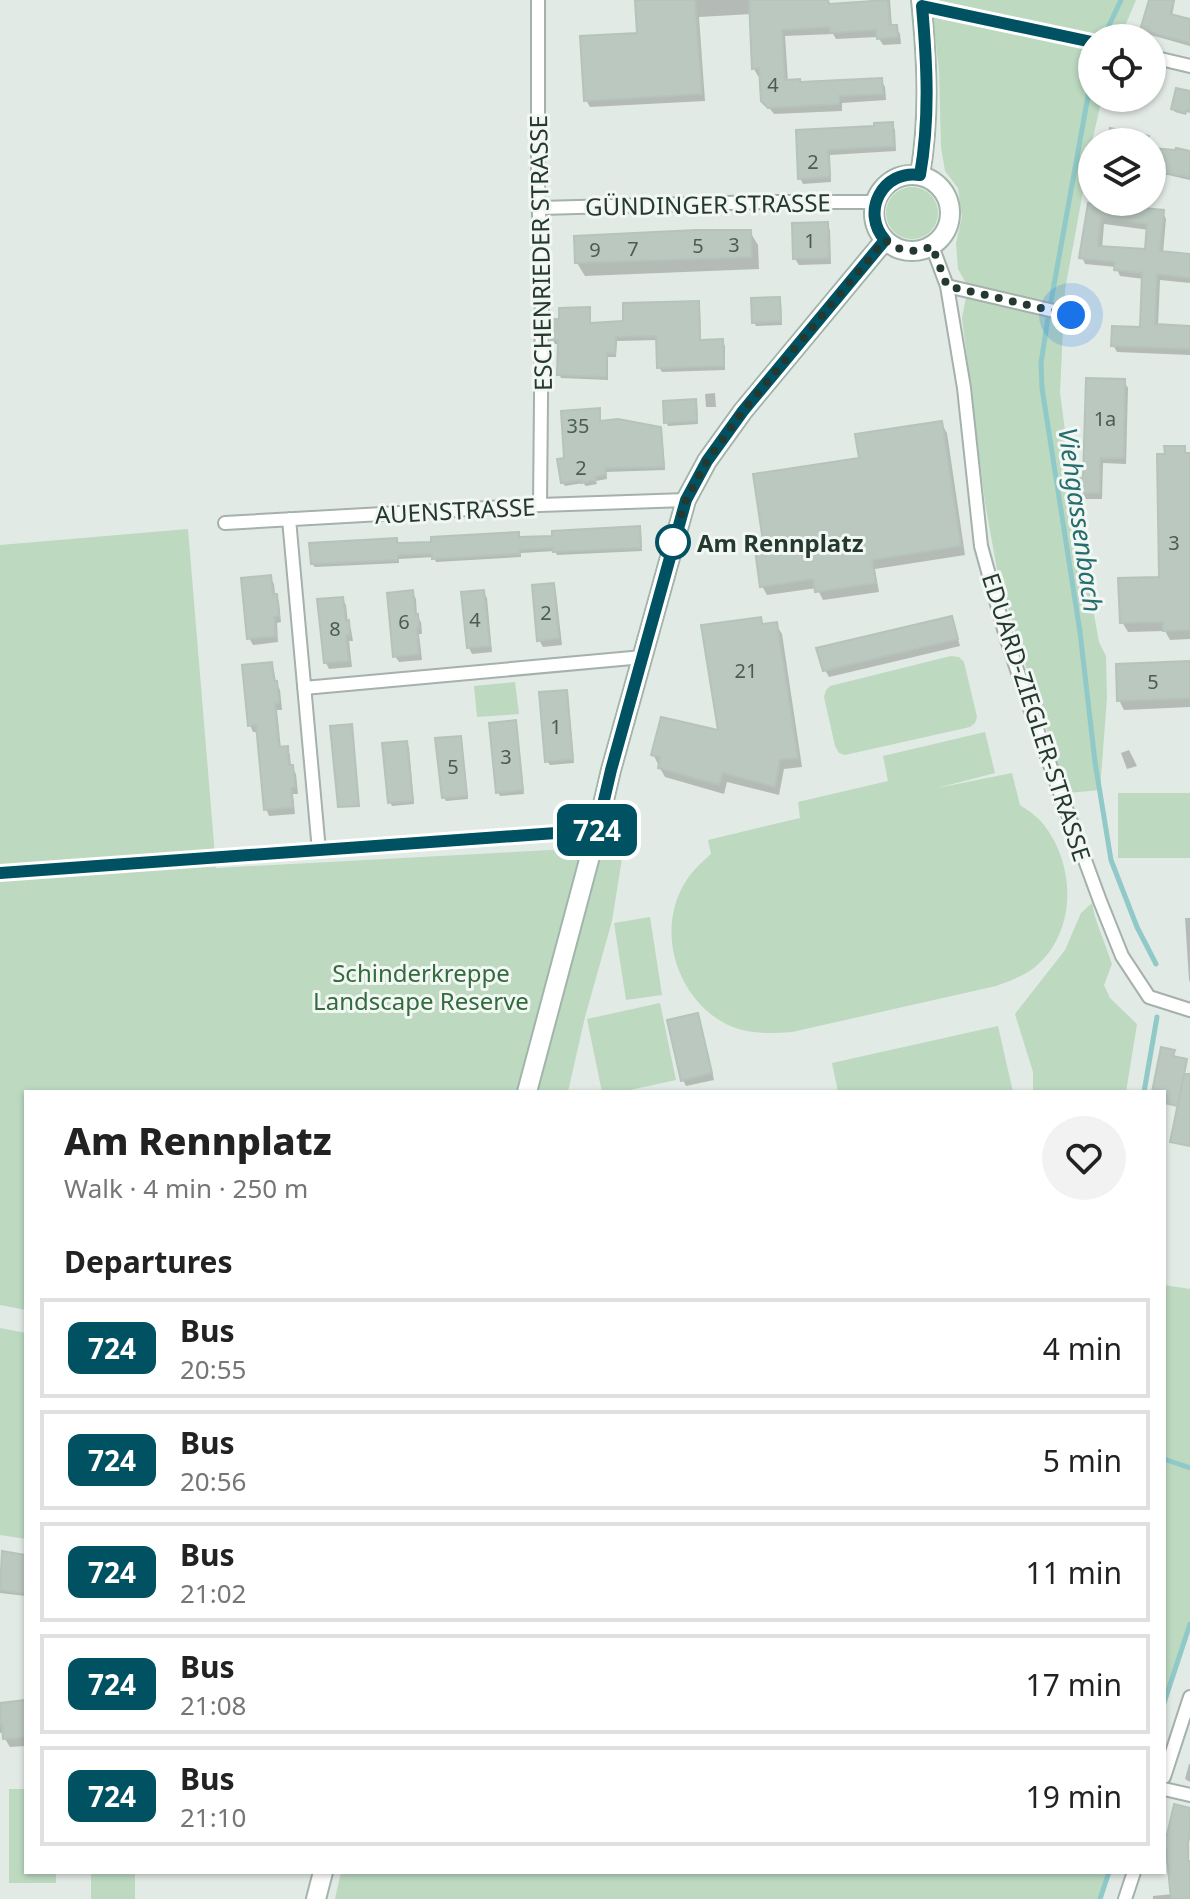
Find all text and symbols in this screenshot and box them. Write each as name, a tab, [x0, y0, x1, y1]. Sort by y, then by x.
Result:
map controls	[1078, 24, 1166, 216]
button: locate	[1078, 24, 1166, 112]
house number: 4	[767, 71, 779, 98]
street label: ESCHENRIEDER STRASSE	[521, 115, 559, 391]
button: layers	[1078, 128, 1166, 216]
house number: 2	[807, 148, 819, 175]
street label: GÜNDINGER STRASSE	[585, 185, 831, 223]
house number: 1	[804, 227, 816, 254]
house number: 3	[728, 231, 740, 258]
house number: 5	[692, 232, 704, 259]
house number: 7	[627, 235, 639, 262]
house number: 9	[589, 236, 601, 263]
your location	[1051, 295, 1091, 335]
house number: 1a	[1094, 405, 1116, 432]
house number: 35	[567, 412, 589, 439]
water label: Viehgassenbach	[1050, 425, 1112, 615]
house number: 2	[575, 454, 587, 481]
street label: AUENSTRASSE	[374, 489, 536, 531]
marker: Am Rennplatz	[656, 525, 690, 559]
place label: Am Rennplatz	[697, 526, 864, 559]
house number: 3	[1168, 529, 1180, 556]
street label: EDUARD-ZIEGLER-STRASSE	[975, 569, 1099, 865]
house number: 2	[540, 599, 552, 626]
house number: 4	[469, 606, 481, 633]
house number: 6	[398, 608, 410, 635]
house number: 8	[329, 615, 341, 642]
house number: 21	[735, 657, 757, 684]
house number: 5	[1147, 668, 1159, 695]
house number: 1	[550, 713, 562, 740]
house number: 3	[500, 743, 512, 770]
house number: 5	[447, 753, 459, 780]
line badge: 724	[551, 804, 643, 856]
text: 724	[573, 811, 621, 849]
park label: Schinderkreppe Landscape Reserve	[313, 956, 529, 1017]
text: Am Rennplatz	[64, 1114, 332, 1166]
button: heart	[1042, 1116, 1126, 1200]
text: Walk · 4 min · 250 m	[64, 1170, 308, 1206]
text: Departures	[64, 1241, 233, 1282]
text: Bus	[180, 1310, 235, 1351]
text: 4 min	[1043, 1328, 1122, 1369]
text: 724	[88, 1329, 136, 1367]
text: 20:55	[180, 1351, 246, 1387]
text: Bus	[180, 1422, 235, 1463]
text: 5 min	[1043, 1440, 1122, 1481]
text: 724	[88, 1441, 136, 1479]
text: 20:56	[180, 1463, 246, 1499]
text: Bus	[180, 1534, 235, 1575]
text: 11 min	[1026, 1552, 1122, 1593]
text: 724	[88, 1553, 136, 1591]
text: 21:02	[180, 1575, 246, 1611]
text: Bus	[180, 1646, 235, 1687]
text: 17 min	[1026, 1664, 1122, 1705]
text: 724	[88, 1665, 136, 1703]
text: 21:08	[180, 1687, 246, 1723]
text: Bus	[180, 1758, 235, 1799]
text: 19 min	[1026, 1776, 1122, 1817]
text: 724	[88, 1777, 136, 1815]
text: 21:10	[180, 1799, 246, 1835]

